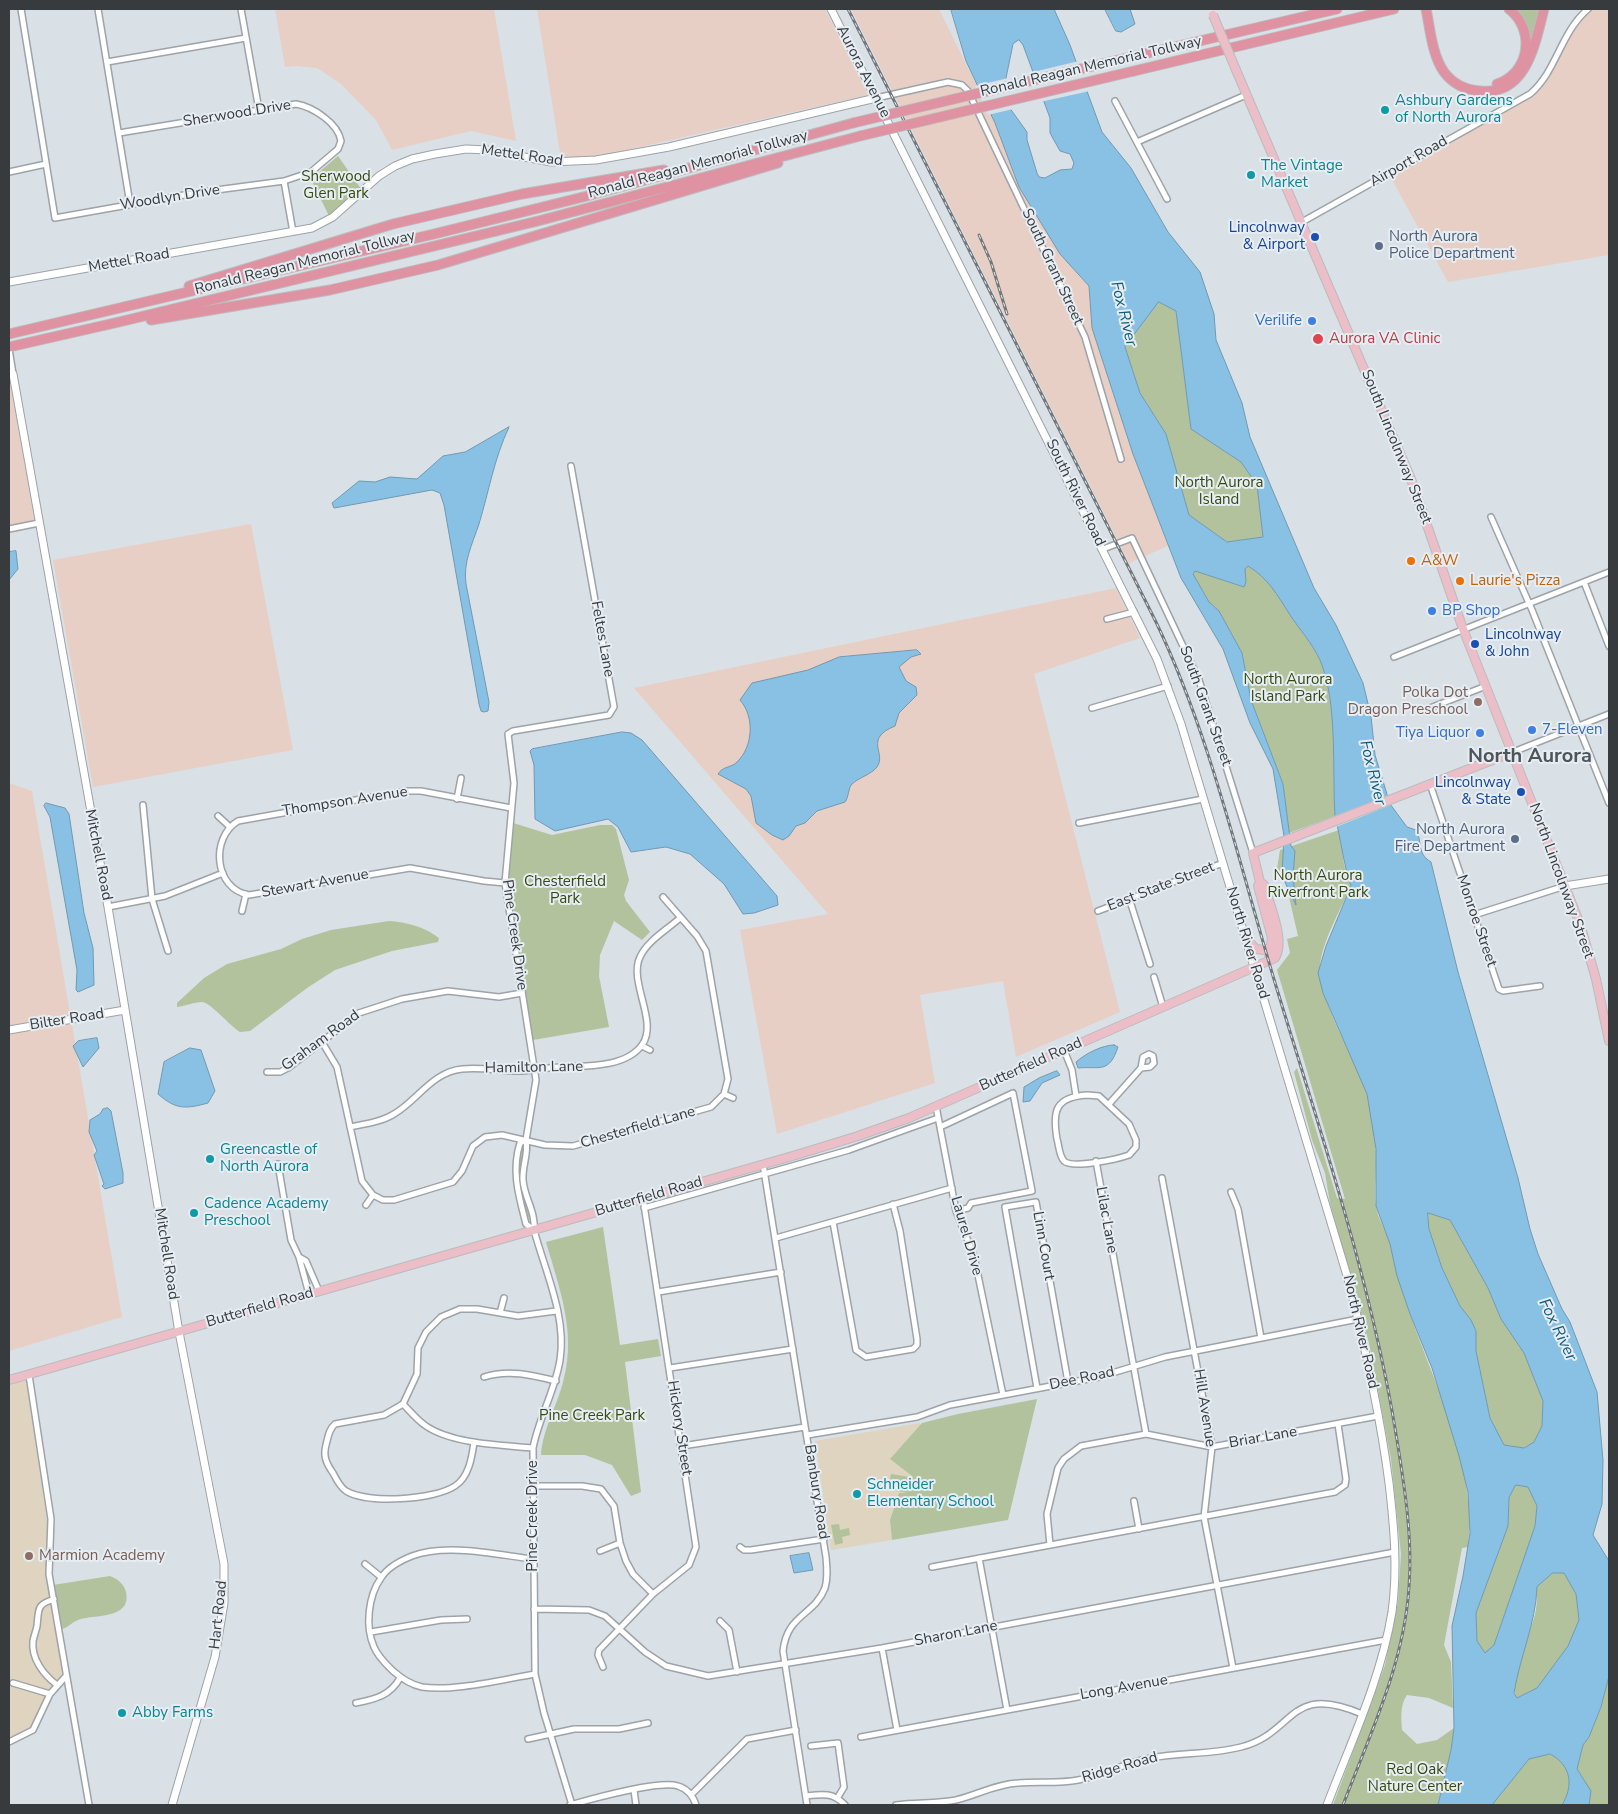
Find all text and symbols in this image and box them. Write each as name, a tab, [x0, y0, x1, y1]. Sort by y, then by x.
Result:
street label: Aurora Avenue	[832, 23, 894, 121]
street label: Ronald Reagan Memorial Tollway	[979, 33, 1203, 101]
place label: Ashbury Gardens of North Aurora	[1395, 92, 1513, 127]
street label: Sherwood Drive	[182, 97, 292, 131]
marker: Ashbury Gardens of North Aurora	[1379, 104, 1391, 116]
street label: Ronald Reagan Memorial Tollway	[586, 127, 810, 203]
street label: Airport Road	[1367, 133, 1451, 191]
street label: Mettel Road	[480, 141, 564, 171]
place label: The Vintage Market	[1261, 157, 1343, 192]
park label: Sherwood Glen Park	[301, 168, 371, 203]
marker: The Vintage Market	[1245, 169, 1257, 181]
street label: Woodlyn Drive	[119, 181, 221, 215]
street label: South Grant Street	[1017, 206, 1087, 328]
place label: Lincolnway & Airport	[1229, 219, 1305, 254]
street label: Ronald Reagan Memorial Tollway	[193, 227, 417, 299]
place label: North Aurora Police Department	[1389, 228, 1514, 263]
marker: Lincolnway & Airport	[1309, 231, 1321, 243]
marker: North Aurora Police Department	[1373, 240, 1385, 252]
street label: Mettel Road	[87, 245, 171, 277]
water label: Fox River	[1106, 279, 1140, 349]
place label: Verilife	[1255, 312, 1302, 330]
marker: Verilife	[1306, 315, 1318, 327]
place label: Aurora VA Clinic	[1329, 330, 1440, 348]
marker: Aurora VA Clinic	[1311, 332, 1325, 346]
street label: South Lincolnway Street	[1357, 367, 1435, 527]
street label: South River Road	[1041, 437, 1109, 549]
park label: North Aurora Island	[1174, 474, 1264, 509]
place label: A&W	[1421, 552, 1458, 570]
marker: A&W	[1405, 555, 1417, 567]
place label: Laurie's Pizza	[1470, 572, 1560, 590]
marker: Laurie's Pizza	[1454, 575, 1466, 587]
street label: Feltes Lane	[586, 600, 618, 678]
place label: BP Shop	[1442, 602, 1500, 620]
marker: BP Shop	[1426, 605, 1438, 617]
place label: Lincolnway & John	[1485, 626, 1561, 661]
marker: Lincolnway & John	[1469, 638, 1481, 650]
street label: South Grant Street	[1175, 644, 1235, 768]
park label: North Aurora Island Park	[1243, 671, 1333, 706]
place label: Polka Dot Dragon Preschool	[1348, 684, 1468, 719]
marker: Polka Dot Dragon Preschool	[1472, 696, 1484, 708]
place label: 7-Eleven	[1542, 721, 1602, 739]
place label: Tiya Liquor	[1396, 724, 1470, 742]
marker: 7-Eleven	[1526, 724, 1538, 736]
marker: Tiya Liquor	[1474, 727, 1486, 739]
water label: Fox River	[1355, 738, 1389, 808]
district label: North Aurora	[1468, 745, 1592, 769]
place label: Lincolnway & State	[1435, 774, 1511, 809]
street label: Thompson Avenue	[281, 783, 409, 821]
marker: Lincolnway & State	[1515, 786, 1527, 798]
street label: North Lincolnway Street	[1525, 801, 1597, 961]
street label: Mitchell Road	[80, 808, 116, 902]
place label: North Aurora Fire Department	[1395, 821, 1505, 856]
marker: North Aurora Fire Department	[1509, 833, 1521, 845]
street label: East State Street	[1105, 858, 1217, 916]
street label: Stewart Avenue	[260, 866, 370, 902]
park label: North Aurora Riverfront Park	[1267, 867, 1369, 902]
park label: Chesterfield Park	[524, 873, 606, 908]
street label: Monroe Street	[1452, 873, 1500, 969]
street label: Pine Creek Drive	[497, 878, 531, 992]
street label: North River Road	[1221, 885, 1273, 1001]
street label: Bilter Road	[28, 1005, 106, 1035]
street label: Graham Road	[278, 1007, 364, 1075]
street label: Butterfield Road	[977, 1034, 1085, 1096]
street label: Hamilton Lane	[485, 1058, 583, 1078]
street label: Chesterfield Lane	[579, 1103, 697, 1153]
place label: Greencastle of North Aurora	[220, 1141, 317, 1176]
marker: Greencastle of North Aurora	[204, 1153, 216, 1165]
street label: Butterfield Road	[593, 1173, 705, 1221]
street label: Lilac Lane	[1091, 1185, 1121, 1255]
street label: Laurel Drive	[946, 1194, 986, 1278]
place label: Cadence Academy Preschool	[204, 1195, 329, 1230]
street label: Mitchell Road	[150, 1207, 182, 1301]
marker: Cadence Academy Preschool	[188, 1207, 200, 1219]
street label: Linn Court	[1028, 1210, 1058, 1282]
street label: North River Road	[1338, 1273, 1382, 1391]
street label: Butterfield Road	[204, 1284, 316, 1332]
water label: Fox River	[1534, 1296, 1580, 1364]
street label: Dee Road	[1048, 1363, 1116, 1395]
street label: Hill Avenue	[1189, 1368, 1219, 1448]
street label: Hickory Street	[663, 1379, 695, 1477]
park label: Pine Creek Park	[539, 1407, 645, 1425]
street label: Briar Lane	[1228, 1423, 1298, 1453]
street label: Banbury Road	[800, 1443, 832, 1541]
street label: Pine Creek Drive	[524, 1460, 542, 1572]
place label: Schneider Elementary School	[867, 1476, 994, 1511]
marker: Schneider Elementary School	[851, 1488, 863, 1500]
place label: Marmion Academy	[39, 1547, 165, 1565]
marker: Marmion Academy	[23, 1550, 35, 1562]
street label: Hart Road	[206, 1580, 232, 1650]
street label: Sharon Lane	[913, 1617, 999, 1651]
street label: Long Avenue	[1079, 1671, 1169, 1705]
place label: Abby Farms	[132, 1704, 213, 1722]
marker: Abby Farms	[116, 1707, 128, 1719]
street label: Ridge Road	[1080, 1749, 1160, 1787]
park label: Red Oak Nature Center	[1368, 1761, 1462, 1796]

